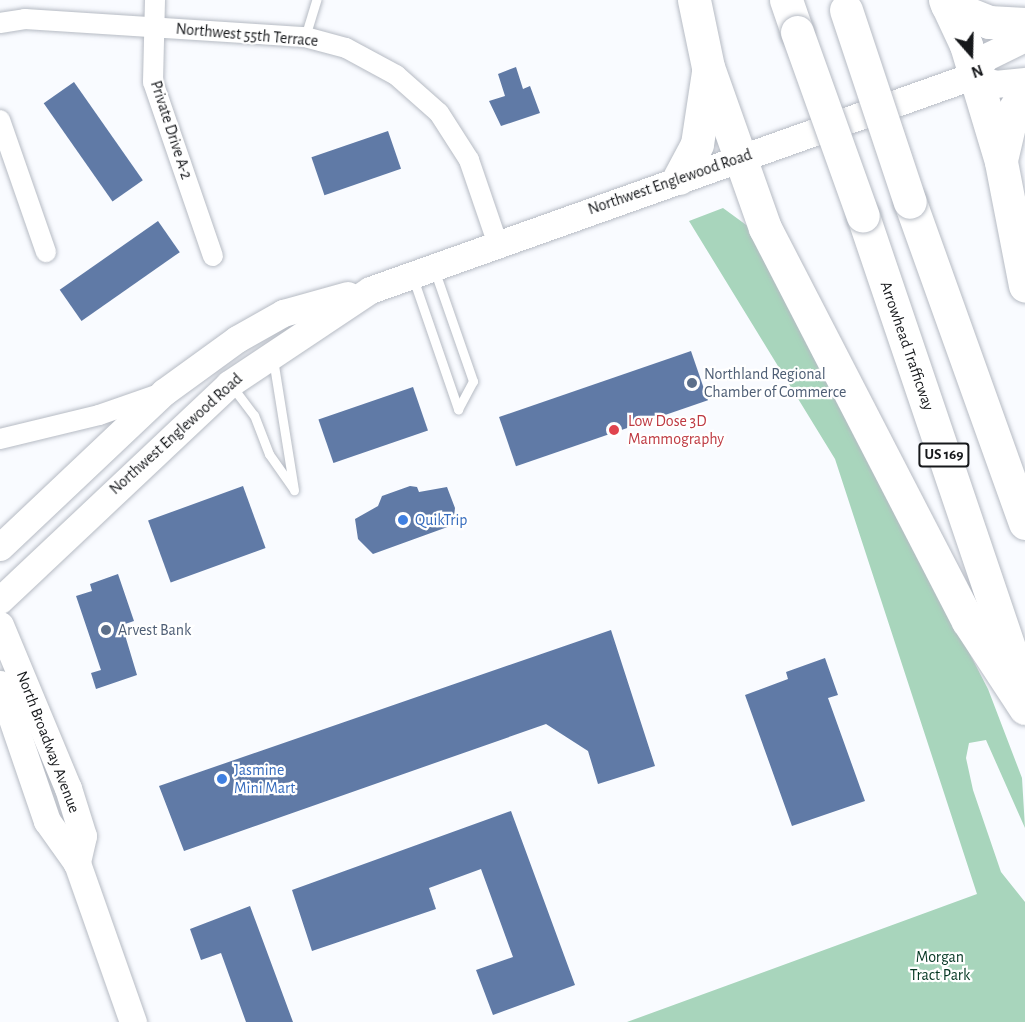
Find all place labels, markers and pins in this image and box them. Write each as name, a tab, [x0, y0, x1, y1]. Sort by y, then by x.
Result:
place label: Northland Regional Chamber of Commerce	[704, 364, 846, 402]
marker: Northland Regional Chamber of Commerce	[685, 376, 699, 390]
place label: Low Dose 3D Mammography	[628, 411, 724, 449]
marker: Low Dose 3D Mammography	[605, 421, 623, 439]
place label: QuikTrip	[415, 510, 467, 530]
marker: QuikTrip	[396, 513, 410, 527]
place label: Arvest Bank	[118, 620, 191, 640]
marker: Arvest Bank	[99, 623, 113, 637]
place label: Jasmine Mini Mart	[234, 760, 295, 798]
marker: Jasmine Mini Mart	[215, 772, 229, 786]

